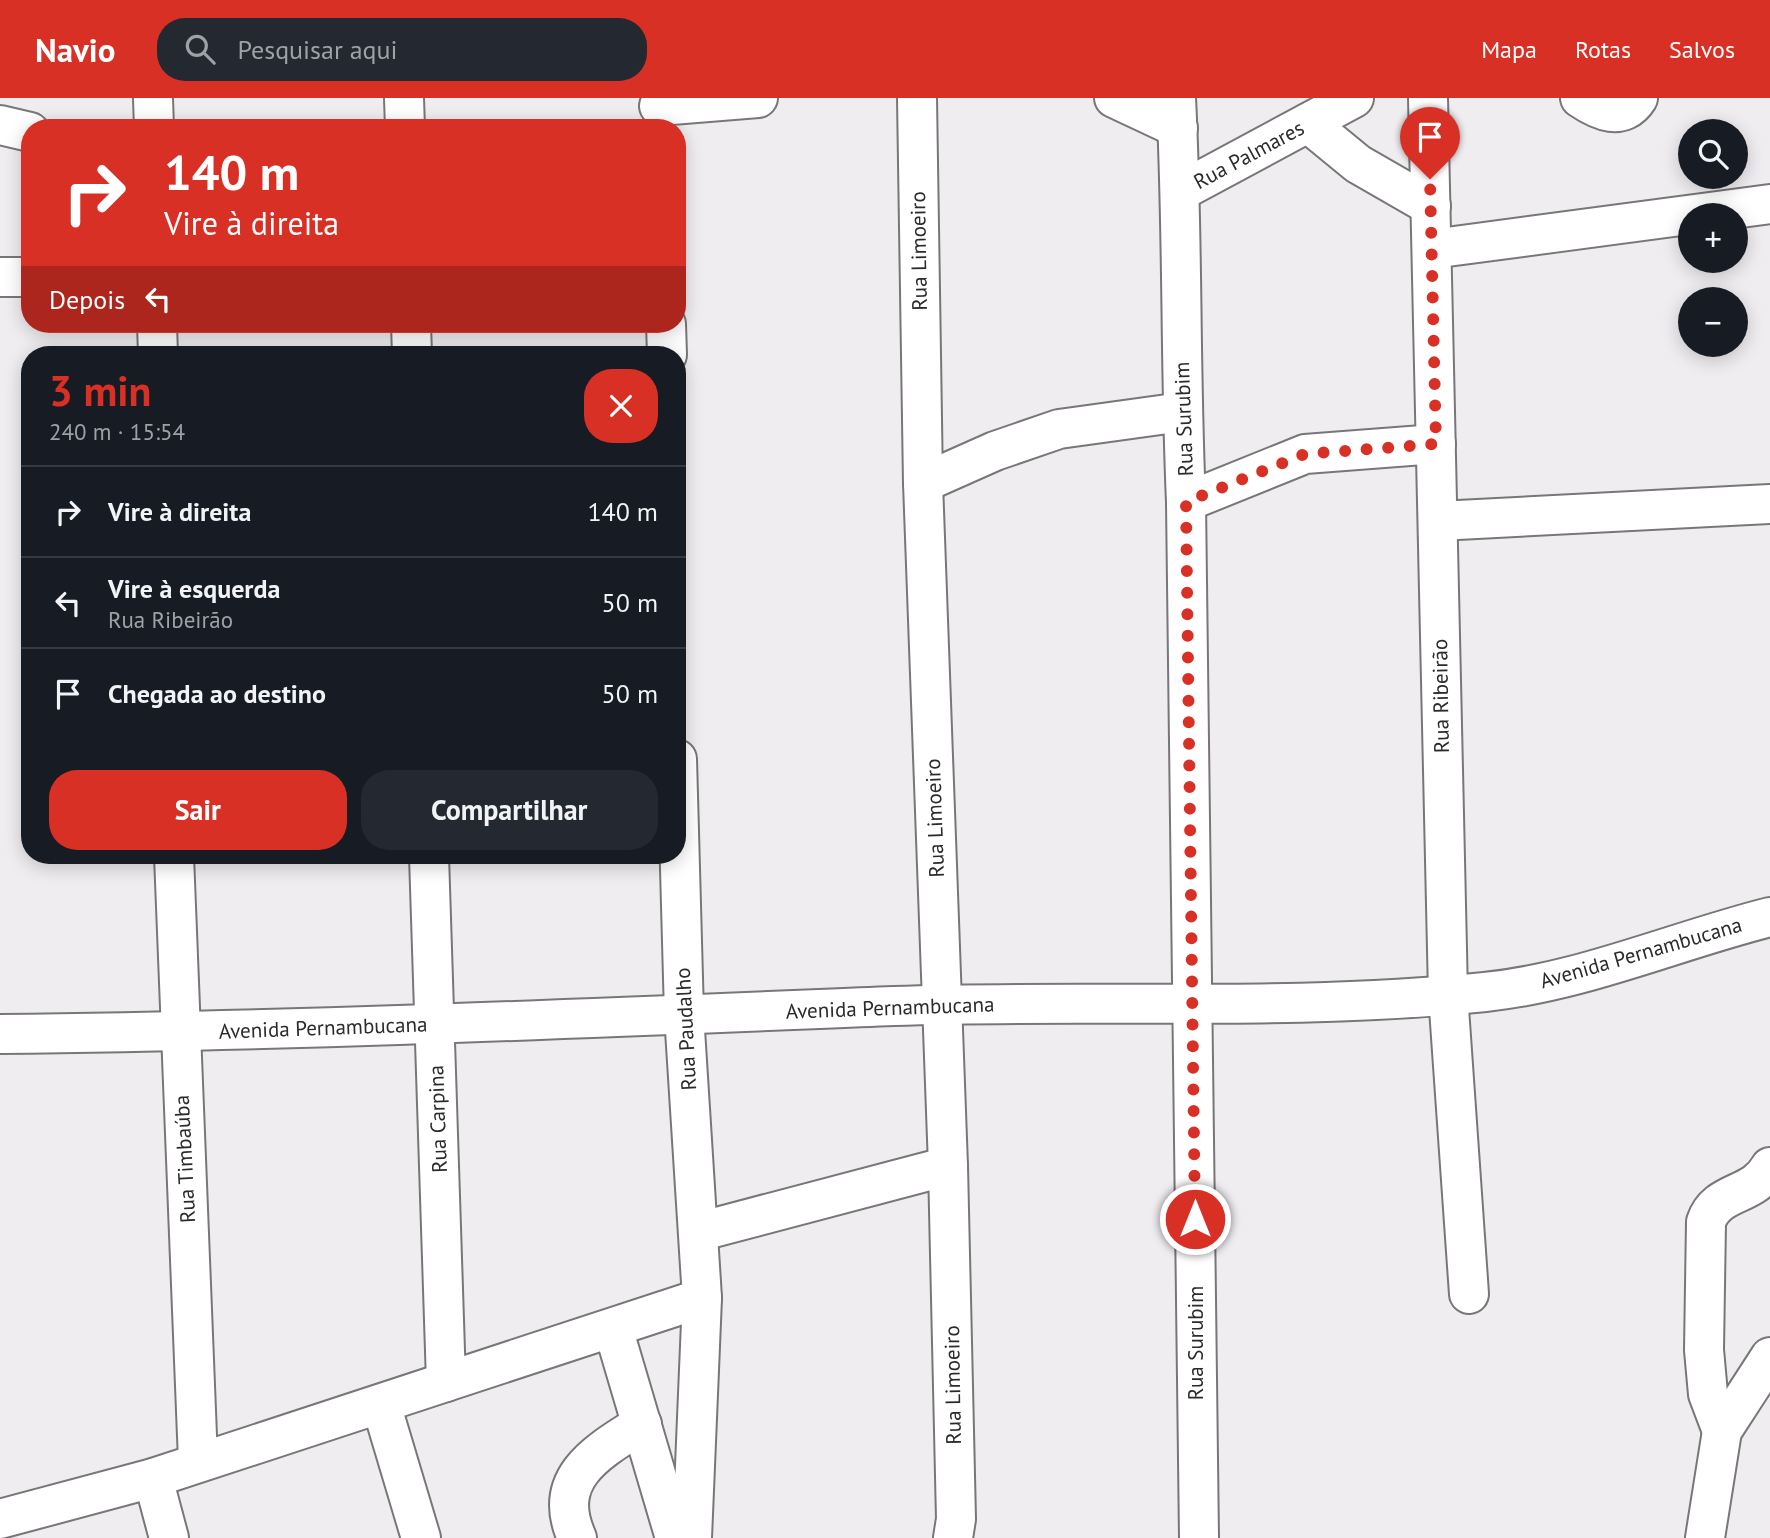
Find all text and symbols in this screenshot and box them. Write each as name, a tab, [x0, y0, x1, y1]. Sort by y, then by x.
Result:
search box	[157, 18, 647, 81]
text: Navio	[35, 28, 115, 71]
icon: search	[181, 30, 219, 68]
text: Pesquisar aqui	[237, 33, 398, 66]
text: Mapa	[1481, 34, 1537, 65]
text: Rotas	[1575, 34, 1631, 65]
text: Salvos	[1669, 34, 1735, 65]
pin	[1400, 107, 1460, 179]
street label: Rua Palmares	[1189, 114, 1309, 195]
icon: arrive	[1411, 118, 1449, 156]
map controls	[1678, 119, 1748, 357]
button: search	[1678, 119, 1748, 189]
text: 140 m	[164, 140, 299, 204]
icon: right	[49, 147, 140, 238]
street label: Rua Limoeiro	[904, 191, 933, 311]
text: Vire à direita	[164, 202, 339, 244]
button: +	[1678, 203, 1748, 273]
icon: left	[139, 280, 177, 318]
text: Depois	[49, 283, 125, 316]
button: −	[1678, 287, 1748, 357]
street label: Rua Surubim	[1168, 361, 1199, 477]
text: 3 min	[49, 363, 151, 418]
button: close	[584, 369, 658, 443]
text: 240 m · 15:54	[49, 417, 185, 446]
icon: right	[49, 493, 87, 531]
text: Vire à direita	[108, 495, 251, 528]
text: 140 m	[587, 495, 658, 528]
text: Vire à esquerda	[108, 572, 280, 605]
icon: left	[49, 584, 87, 622]
text: 50 m	[602, 586, 658, 619]
text: Rua Ribeirão	[108, 605, 233, 634]
street label: Rua Ribeirão	[1426, 639, 1455, 753]
icon: arrive	[49, 675, 87, 713]
text: Chegada ao destino	[108, 677, 326, 710]
text: 50 m	[602, 677, 658, 710]
street label: Rua Limoeiro	[919, 758, 950, 878]
button: Sair	[49, 770, 347, 850]
button: Compartilhar	[361, 770, 658, 850]
street label: Avenida Pernambucana	[1537, 911, 1745, 994]
street label: Rua Paudalho	[669, 967, 702, 1091]
street label: Avenida Pernambucana	[785, 990, 995, 1025]
street label: Avenida Pernambucana	[218, 1010, 428, 1045]
street label: Rua Carpina	[422, 1065, 453, 1173]
street label: Rua Timbaúba	[168, 1094, 201, 1224]
position arrow	[1158, 1182, 1232, 1256]
street label: Rua Surubim	[1182, 1286, 1209, 1400]
street label: Rua Limoeiro	[938, 1325, 967, 1445]

